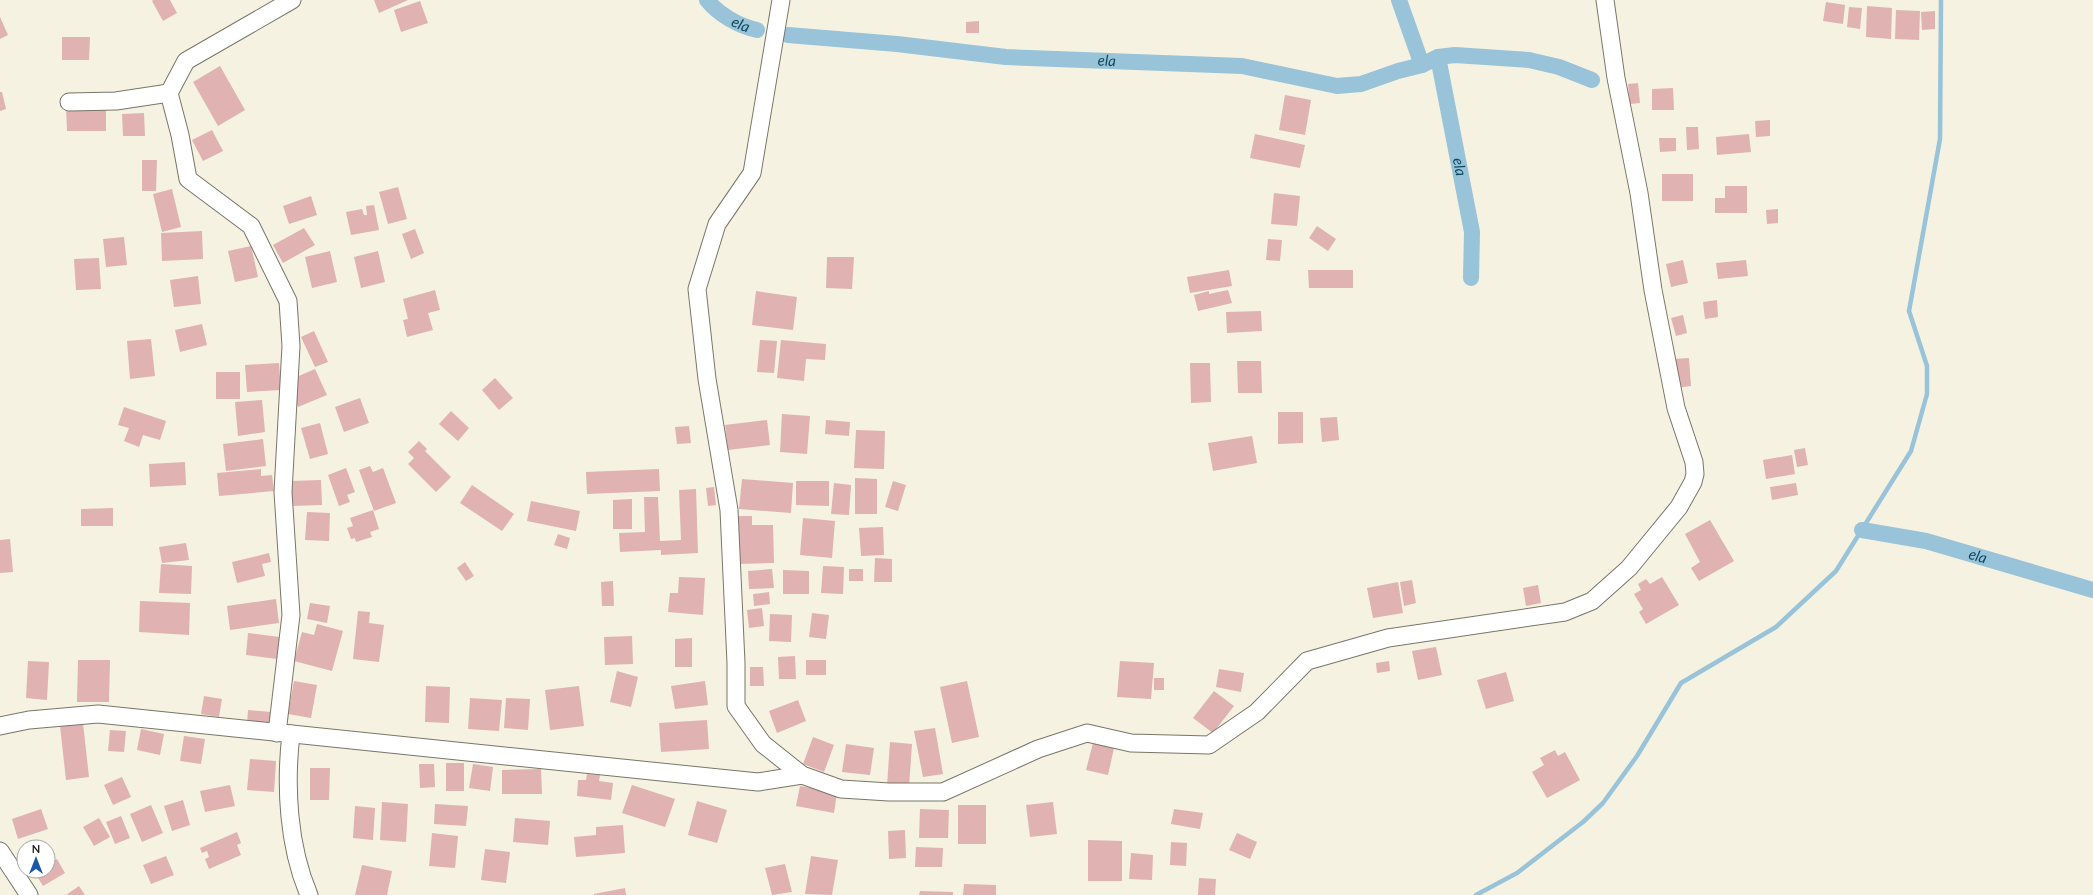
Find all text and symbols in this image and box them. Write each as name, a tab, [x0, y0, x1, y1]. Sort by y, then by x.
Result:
water label: ela	[729, 12, 753, 36]
water label: ela	[1097, 51, 1117, 69]
water label: ela	[1450, 156, 1471, 178]
water label: ela	[1967, 544, 1990, 567]
north arrow	[16, 839, 56, 879]
text: N	[32, 842, 40, 855]

